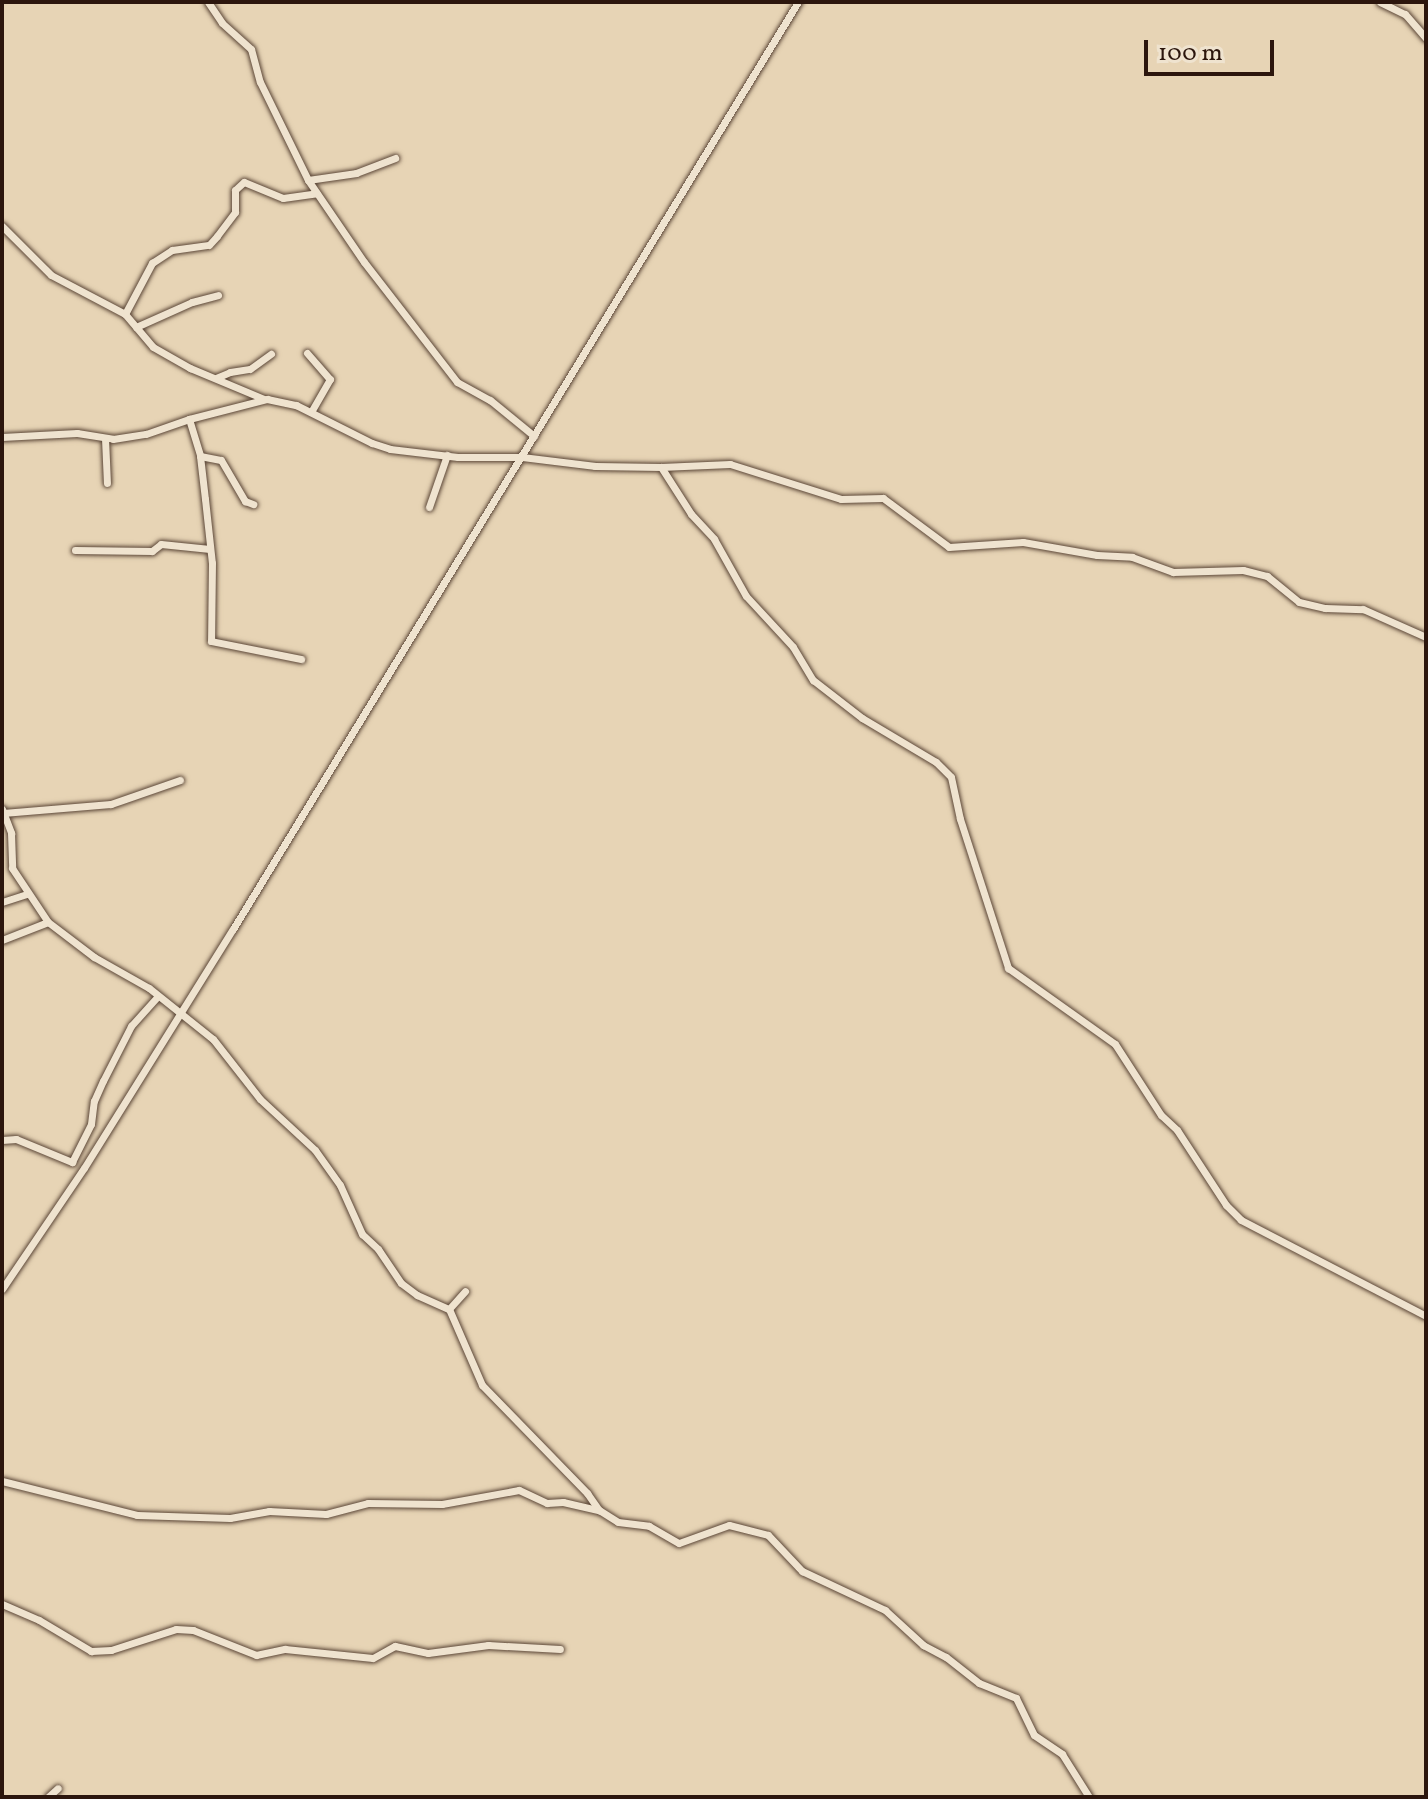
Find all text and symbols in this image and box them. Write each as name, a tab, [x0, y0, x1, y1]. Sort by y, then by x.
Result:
scale bar	[1148, 24, 1278, 74]
text: 100 m	[1158, 37, 1223, 71]

